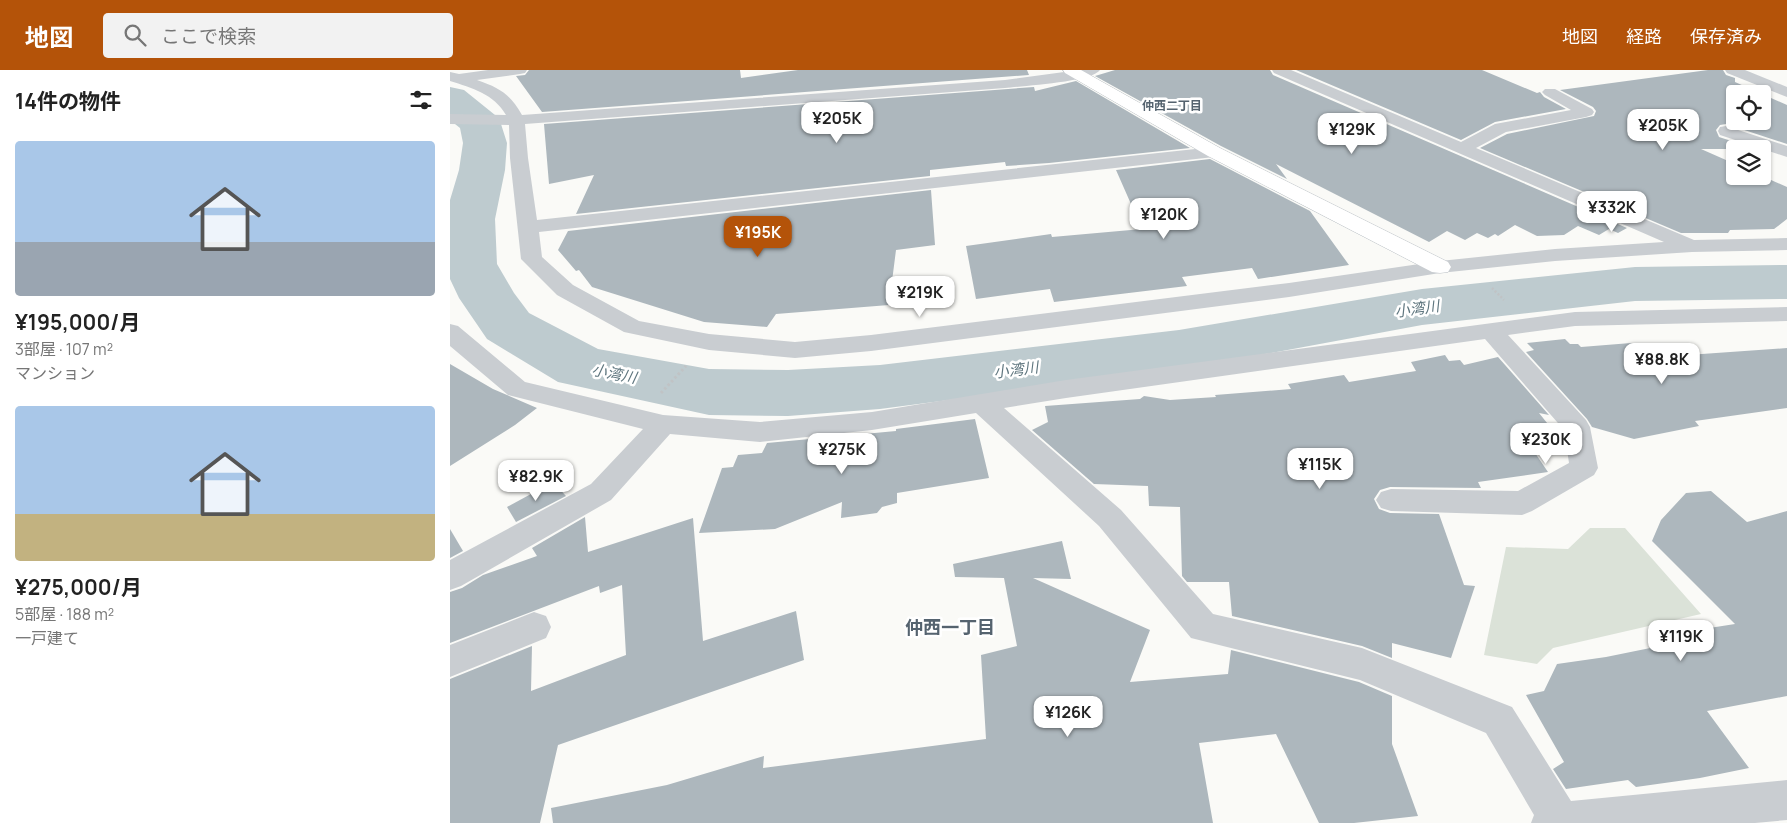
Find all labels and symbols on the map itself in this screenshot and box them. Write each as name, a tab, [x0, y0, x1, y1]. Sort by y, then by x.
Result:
district label: 仲西二丁目	[1142, 97, 1202, 114]
pin: ¥205K	[802, 102, 872, 144]
pin: ¥205K	[1628, 108, 1698, 151]
pin: ¥129K	[1317, 112, 1387, 155]
pin: ¥332K	[1577, 190, 1647, 233]
pin: ¥120K	[1129, 198, 1199, 240]
pin: ¥195K	[723, 216, 793, 258]
pin: ¥219K	[885, 276, 955, 318]
water label: 小湾川	[1393, 295, 1443, 322]
pin: ¥88.8K	[1621, 342, 1703, 385]
water label: 小湾川	[992, 356, 1042, 383]
water label: 小湾川	[590, 359, 640, 388]
pin: ¥230K	[1511, 422, 1581, 465]
pin: ¥275K	[807, 432, 877, 475]
pin: ¥115K	[1285, 448, 1355, 490]
pin: ¥82.9K	[495, 460, 577, 502]
district label: 仲西一丁目	[905, 615, 995, 639]
pin: ¥119K	[1646, 620, 1716, 662]
pin: ¥126K	[1033, 696, 1103, 738]

